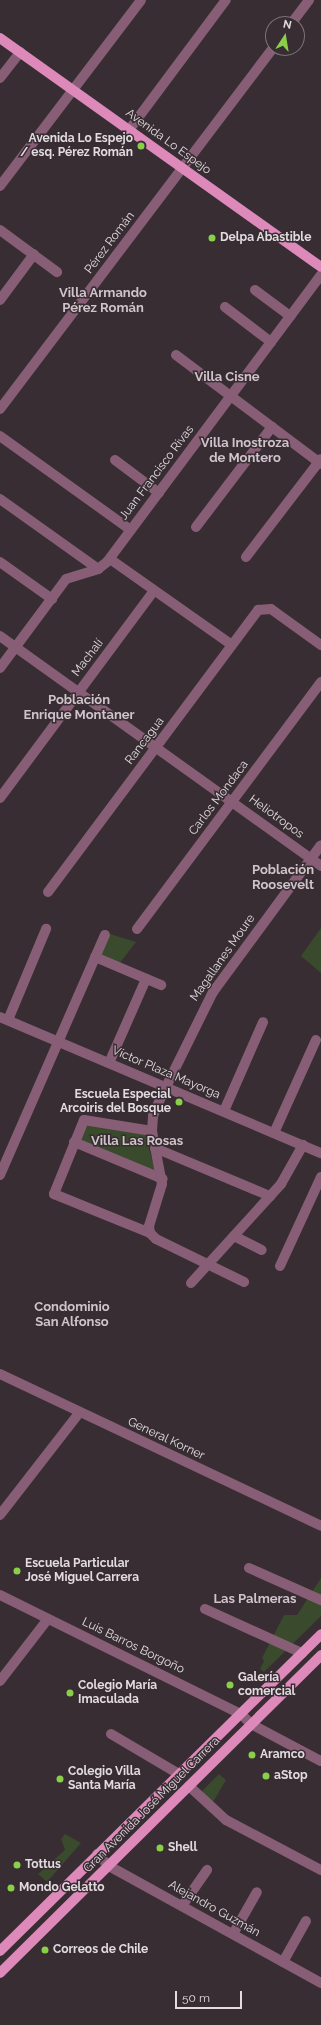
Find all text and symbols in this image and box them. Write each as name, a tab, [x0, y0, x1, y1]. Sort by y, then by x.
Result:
north arrow	[265, 16, 305, 56]
text: N	[282, 18, 293, 32]
street label: Avenida Lo Espejo	[122, 106, 214, 178]
place label: Avenida Lo Espejo / esq. Pérez Román	[20, 132, 133, 160]
marker: Avenida Lo Espejo / esq. Pérez Román	[136, 141, 146, 151]
street label: Pérez Román	[82, 209, 138, 277]
place label: Delpa Abastible	[220, 231, 312, 245]
marker: Delpa Abastible	[207, 233, 217, 243]
district label: Villa Armando Pérez Román	[59, 286, 147, 317]
district label: Villa Cisne	[194, 369, 260, 385]
street label: Juan Francisco Rivas	[117, 423, 197, 523]
district label: Villa Inostroza de Montero	[201, 436, 289, 467]
street label: Machalí	[69, 636, 107, 680]
district label: Población Enrique Montaner	[23, 693, 135, 724]
street label: Rancagua	[123, 715, 167, 767]
street label: Carlos Mondaca	[186, 758, 252, 838]
street label: Heliotropos	[246, 792, 306, 842]
district label: Población Roosevelt	[252, 863, 314, 894]
street label: Magallanes Moure	[188, 912, 258, 1004]
street label: Víctor Plaza Mayorga	[109, 1044, 223, 1102]
place label: Escuela Especial Arcoiris del Bosque	[60, 1088, 171, 1116]
marker: Escuela Especial Arcoiris del Bosque	[174, 1097, 184, 1107]
district label: Villa Las Rosas	[91, 1133, 183, 1149]
district label: Condominio San Alfonso	[34, 1300, 110, 1331]
street label: General Korner	[125, 1415, 207, 1463]
place label: Escuela Particular José Miguel Carrera	[25, 1557, 139, 1585]
marker: Escuela Particular José Miguel Carrera	[12, 1566, 22, 1576]
district label: Las Palmeras	[214, 1591, 296, 1607]
street label: Luis Barros Borgoño	[79, 1615, 187, 1677]
place label: Galería comercial	[238, 1671, 295, 1699]
place label: Colegio María Imaculada	[78, 1679, 157, 1707]
marker: Galería comercial	[225, 1680, 235, 1690]
marker: Colegio María Imaculada	[65, 1688, 75, 1698]
street label: Gran Avenida José Miguel Carrera	[81, 1734, 223, 1876]
place label: Aramco	[260, 1748, 305, 1762]
marker: Aramco	[247, 1750, 257, 1760]
place label: Colegio Villa Santa María	[68, 1765, 141, 1793]
place label: aStop	[274, 1769, 308, 1783]
marker: aStop	[261, 1771, 271, 1781]
marker: Colegio Villa Santa María	[55, 1774, 65, 1784]
place label: Shell	[168, 1841, 197, 1855]
marker: Shell	[155, 1843, 165, 1853]
place label: Tottus	[25, 1858, 61, 1872]
marker: Tottus	[12, 1860, 22, 1870]
street label: Alejandro Guzmán	[166, 1878, 262, 1940]
place label: Mondo Gelatto	[19, 1881, 105, 1895]
marker: Mondo Gelatto	[6, 1883, 16, 1893]
place label: Correos de Chile	[53, 1943, 148, 1957]
marker: Correos de Chile	[40, 1945, 50, 1955]
scale bar	[177, 1983, 244, 2009]
text: 50 m	[182, 1991, 210, 2005]

